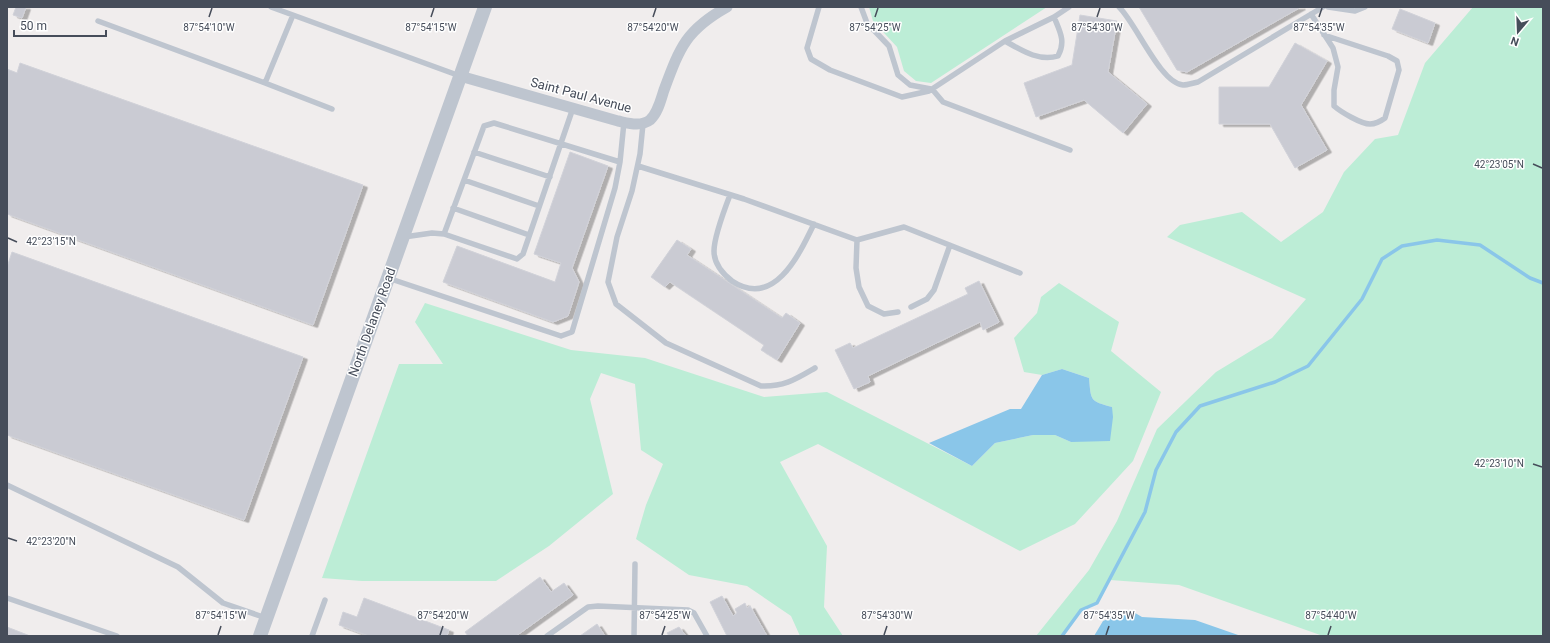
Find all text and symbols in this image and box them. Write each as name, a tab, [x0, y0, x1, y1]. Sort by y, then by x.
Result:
scale bar	[14, 12, 106, 38]
north arrow	[1498, 12, 1538, 52]
text: 50 m	[20, 19, 47, 33]
text: 87°54'10"W	[183, 22, 235, 33]
text: 87°54'15"W	[405, 22, 457, 33]
text: 87°54'20"W	[627, 22, 679, 33]
text: 87°54'25"W	[849, 22, 901, 33]
text: 87°54'30"W	[1071, 22, 1123, 33]
text: 87°54'35"W	[1293, 22, 1345, 33]
text: N	[1509, 33, 1521, 48]
street label: Saint Paul Avenue	[529, 74, 633, 116]
text: 42°23'05"N	[1474, 159, 1524, 170]
text: 42°23'15"N	[26, 236, 76, 247]
street label: North Delaney Road	[345, 265, 399, 379]
text: 42°23'10"N	[1474, 458, 1524, 469]
text: 42°23'20"N	[26, 536, 76, 547]
text: 87°54'15"W	[195, 610, 247, 621]
text: 87°54'20"W	[417, 610, 469, 621]
text: 87°54'25"W	[639, 610, 691, 621]
text: 87°54'30"W	[861, 610, 913, 621]
text: 87°54'35"W	[1083, 610, 1135, 621]
text: 87°54'40"W	[1305, 610, 1357, 621]

